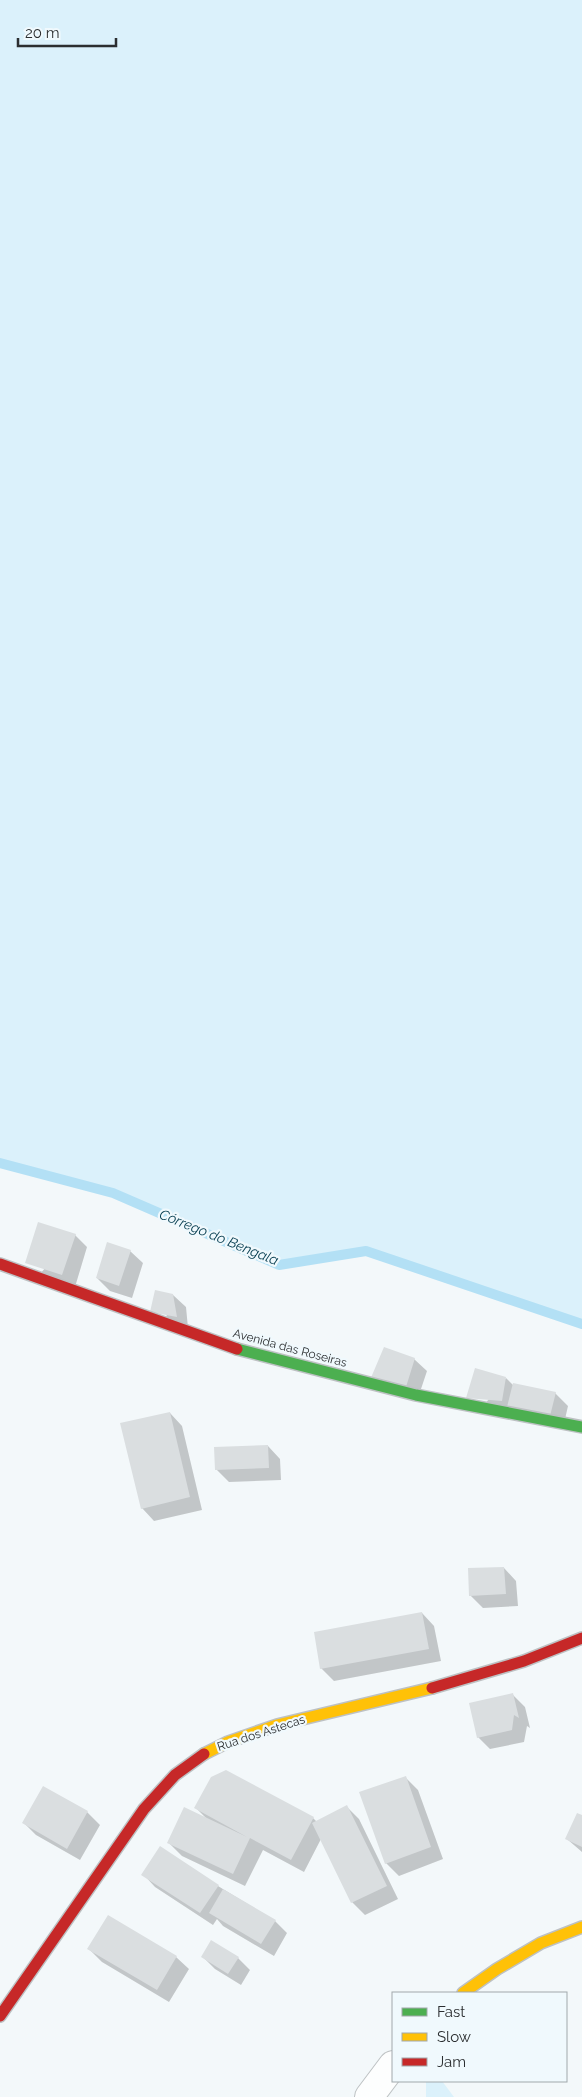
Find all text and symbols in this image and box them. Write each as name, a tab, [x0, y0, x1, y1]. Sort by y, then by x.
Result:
scale bar	[18, 15, 115, 47]
text: 20 m	[25, 24, 60, 42]
water label: Córrego do Bengala	[157, 1206, 281, 1268]
street label: Avenida das Roseiras	[232, 1326, 349, 1370]
street label: Rua dos Astecas	[215, 1712, 307, 1754]
legend	[392, 1992, 567, 2082]
text: Fast	[437, 2003, 465, 2021]
text: Slow	[437, 2028, 471, 2046]
text: Jam	[437, 2053, 466, 2071]

